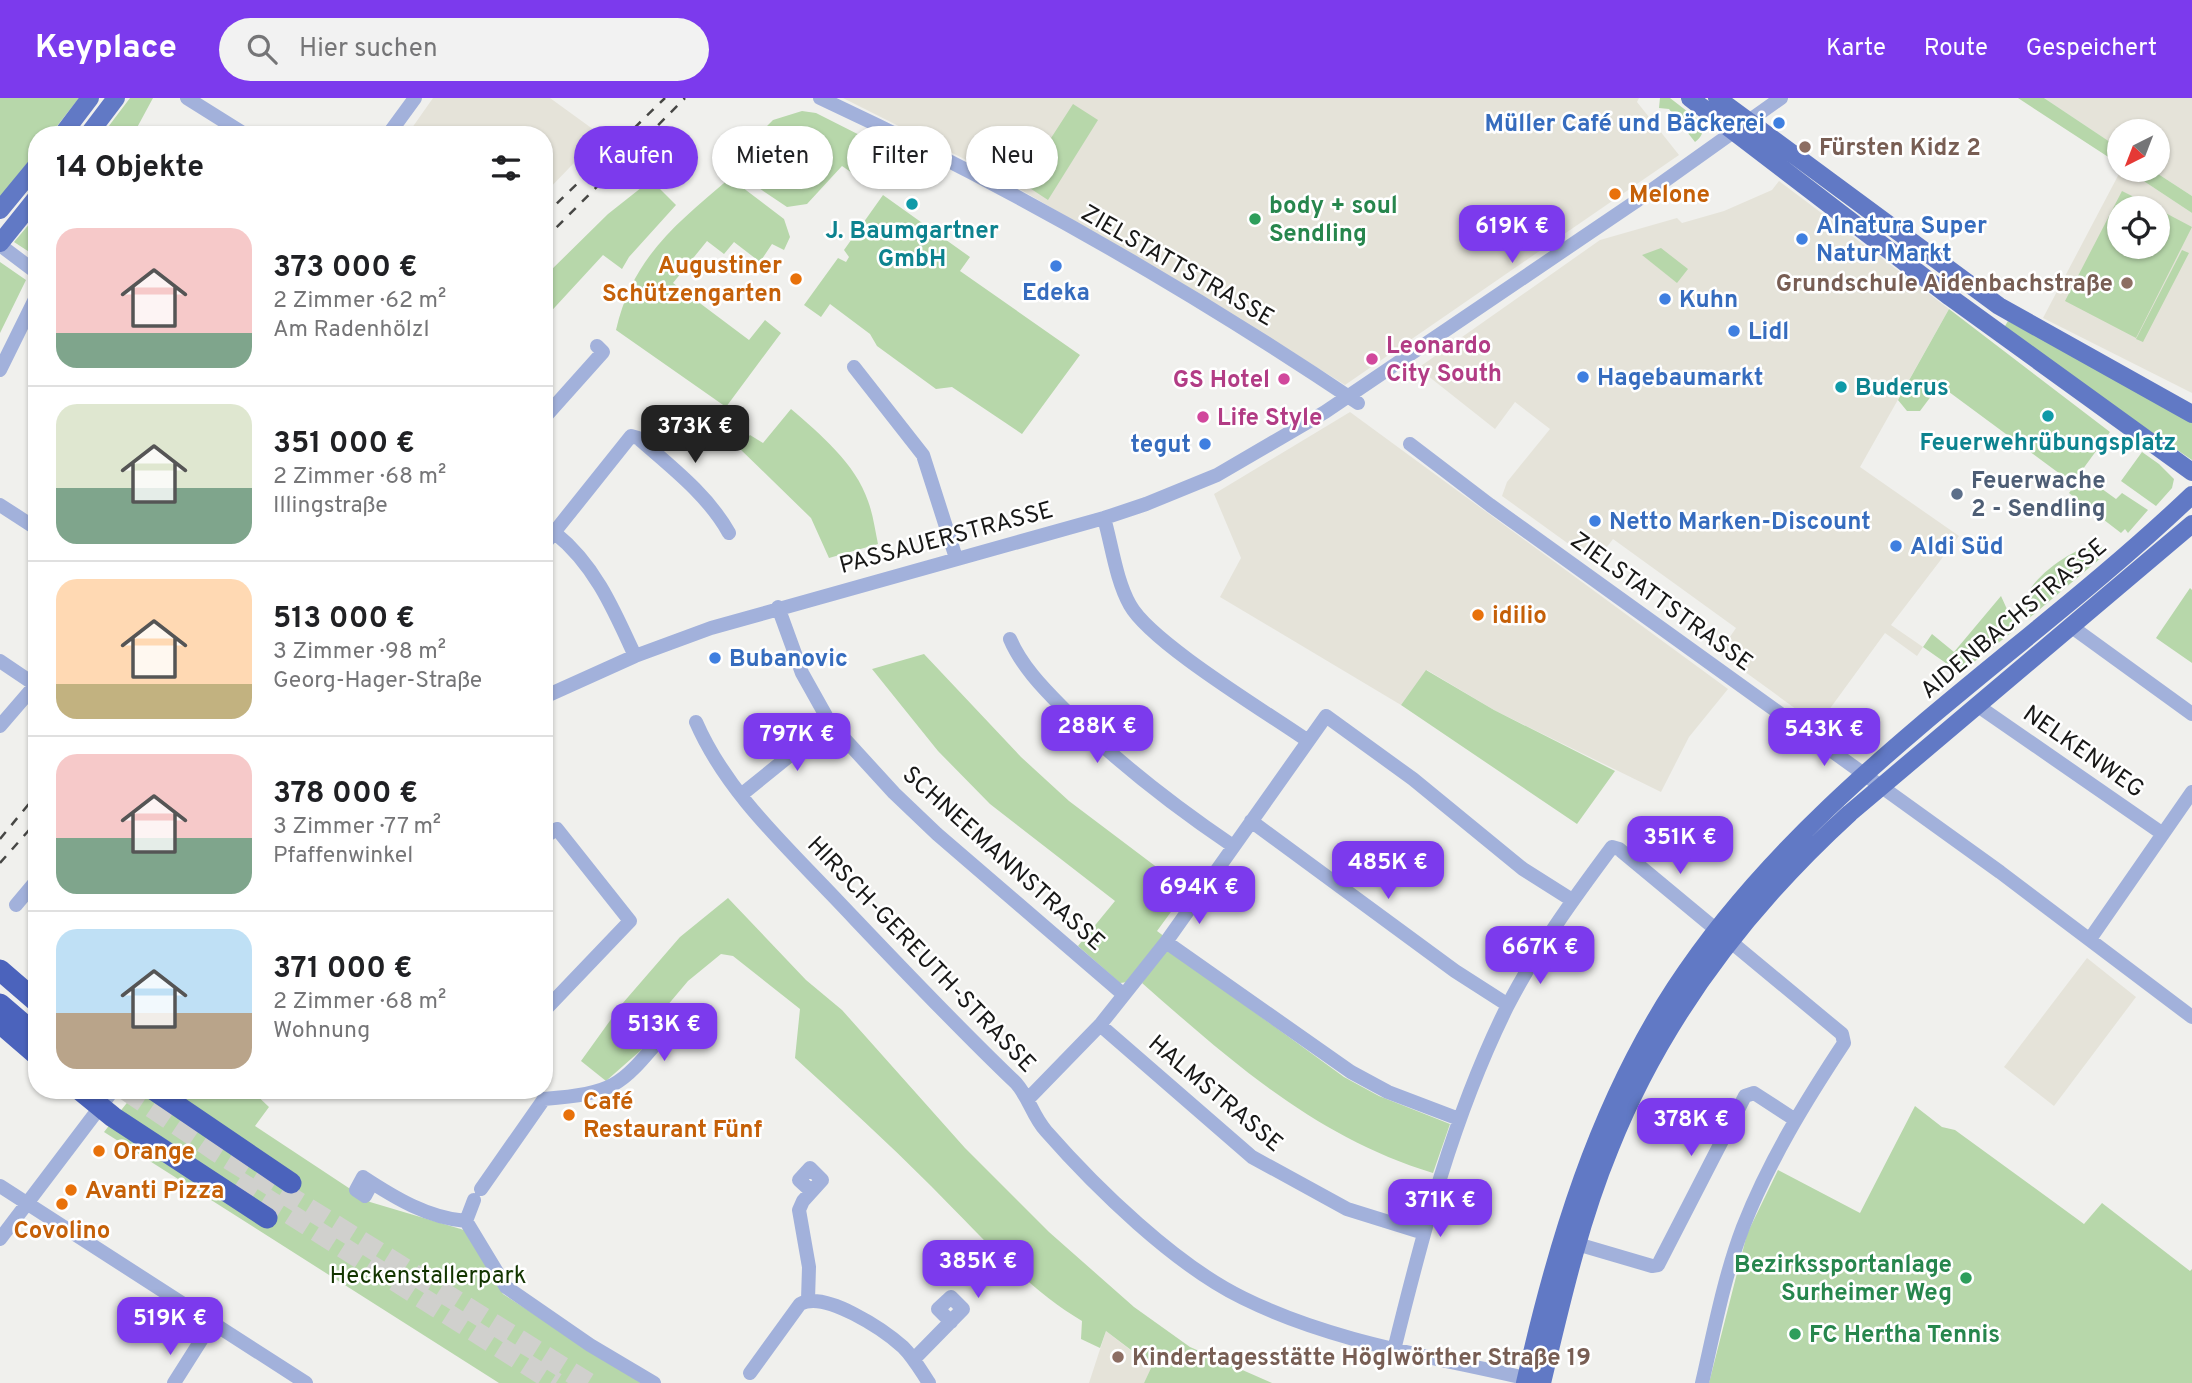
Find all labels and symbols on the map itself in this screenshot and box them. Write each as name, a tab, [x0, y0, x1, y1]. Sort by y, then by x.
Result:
place label: Müller Café und Bäckerei	[1485, 110, 1765, 140]
marker: Müller Café und Bäckerei	[1771, 115, 1787, 131]
north arrow	[2107, 119, 2170, 182]
place label: Fürsten Kidz 2	[1819, 134, 1981, 164]
marker: Fürsten Kidz 2	[1797, 139, 1813, 155]
place label: Melone	[1629, 181, 1710, 211]
marker: Melone	[1607, 186, 1623, 202]
place label: body + soul Sendling	[1269, 192, 1398, 250]
marker: J. Baumgartner GmbH	[904, 196, 920, 212]
street label: ZIELSTATTSTRASSE	[1075, 199, 1279, 334]
pin: 619K €	[1455, 206, 1569, 265]
marker: body + soul Sendling	[1247, 211, 1263, 227]
place label: Alnatura Super Natur Markt	[1816, 212, 1987, 270]
place label: J. Baumgartner GmbH	[825, 217, 999, 275]
marker: Alnatura Super Natur Markt	[1794, 231, 1810, 247]
place label: Augustiner Schützengarten	[602, 252, 782, 310]
marker: Edeka	[1048, 258, 1064, 274]
place label: Grundschule Aidenbachstraße	[1776, 270, 2113, 300]
marker: Augustiner Schützengarten	[788, 271, 804, 287]
marker: Grundschule Aidenbachstraße	[2119, 275, 2135, 291]
place label: Edeka	[1022, 279, 1090, 309]
place label: Kuhn	[1679, 286, 1738, 316]
marker: Kuhn	[1657, 291, 1673, 307]
place label: Lidl	[1748, 318, 1789, 348]
marker: Lidl	[1726, 323, 1742, 339]
place label: Leonardo City South	[1386, 332, 1502, 390]
marker: Leonardo City South	[1364, 351, 1380, 367]
place label: Hagebaumarkt	[1597, 364, 1763, 394]
place label: GS Hotel	[1173, 366, 1270, 396]
marker: Hagebaumarkt	[1575, 369, 1591, 385]
marker: GS Hotel	[1276, 371, 1292, 387]
place label: Buderus	[1855, 374, 1949, 404]
marker: Buderus	[1833, 379, 1849, 395]
place label: Life Style	[1217, 404, 1322, 434]
pin: 373K €	[638, 406, 752, 465]
marker: Feuerwehrübungsplatz	[2040, 408, 2056, 424]
marker: Life Style	[1195, 409, 1211, 425]
place label: Feuerwehrübungsplatz	[1920, 429, 2176, 459]
place label: tegut	[1130, 431, 1191, 461]
marker: tegut	[1197, 436, 1213, 452]
place label: Feuerwache 2 - Sendling	[1971, 467, 2106, 525]
marker: Feuerwache 2 - Sendling	[1949, 486, 1965, 502]
street label: PASSAUERSTRASSE	[836, 496, 1057, 582]
place label: Netto Marken-Discount	[1609, 508, 1871, 538]
marker: Netto Marken-Discount	[1587, 513, 1603, 529]
street label: ZIELSTATTSTRASSE	[1564, 526, 1758, 679]
place label: Aldi Süd	[1910, 533, 2004, 563]
street label: AIDENBACHSTRASSE	[1915, 533, 2114, 706]
marker: Aldi Süd	[1888, 538, 1904, 554]
place label: idilio	[1492, 602, 1547, 632]
marker: idilio	[1470, 607, 1486, 623]
place label: Bubanovic	[729, 645, 848, 675]
marker: Bubanovic	[707, 650, 723, 666]
street label: NELKENWEG	[2016, 700, 2149, 805]
pin: 288K €	[1040, 706, 1154, 765]
pin: 543K €	[1767, 708, 1881, 768]
pin: 797K €	[740, 714, 854, 773]
street label: SCHNEEMANNSTRASSE	[895, 761, 1110, 958]
pin: 351K €	[1623, 816, 1737, 876]
street label: HIRSCH-GEREUTH-STRASSE	[800, 831, 1041, 1080]
pin: 485K €	[1331, 842, 1445, 901]
pin: 694K €	[1142, 866, 1256, 926]
pin: 667K €	[1483, 926, 1597, 986]
pin: 513K €	[607, 1004, 721, 1063]
street label: HALMSTRASSE	[1141, 1029, 1288, 1160]
place label: Café Restaurant Fünf	[583, 1088, 763, 1146]
pin: 378K €	[1634, 1098, 1748, 1158]
marker: Café Restaurant Fünf	[561, 1107, 577, 1123]
place label: Orange	[113, 1138, 195, 1168]
marker: Orange	[91, 1143, 107, 1159]
place label: Avanti Pizza	[85, 1177, 224, 1207]
pin: 371K €	[1383, 1180, 1497, 1239]
marker: Avanti Pizza	[63, 1182, 79, 1198]
marker: Covolino	[54, 1196, 70, 1212]
place label: Covolino	[14, 1217, 110, 1247]
pin: 385K €	[921, 1240, 1035, 1300]
place label: Bezirkssportanlage Surheimer Weg	[1734, 1251, 1952, 1309]
park label: Heckenstallerpark	[329, 1262, 527, 1292]
marker: Bezirkssportanlage Surheimer Weg	[1958, 1270, 1974, 1286]
pin: 519K €	[113, 1298, 227, 1357]
place label: FC Hertha Tennis	[1809, 1321, 2000, 1351]
marker: FC Hertha Tennis	[1787, 1326, 1803, 1342]
place label: Kindertagesstätte Höglwörther Straße 19	[1132, 1344, 1591, 1374]
marker: Kindertagesstätte Höglwörther Straße 19	[1110, 1349, 1126, 1365]

